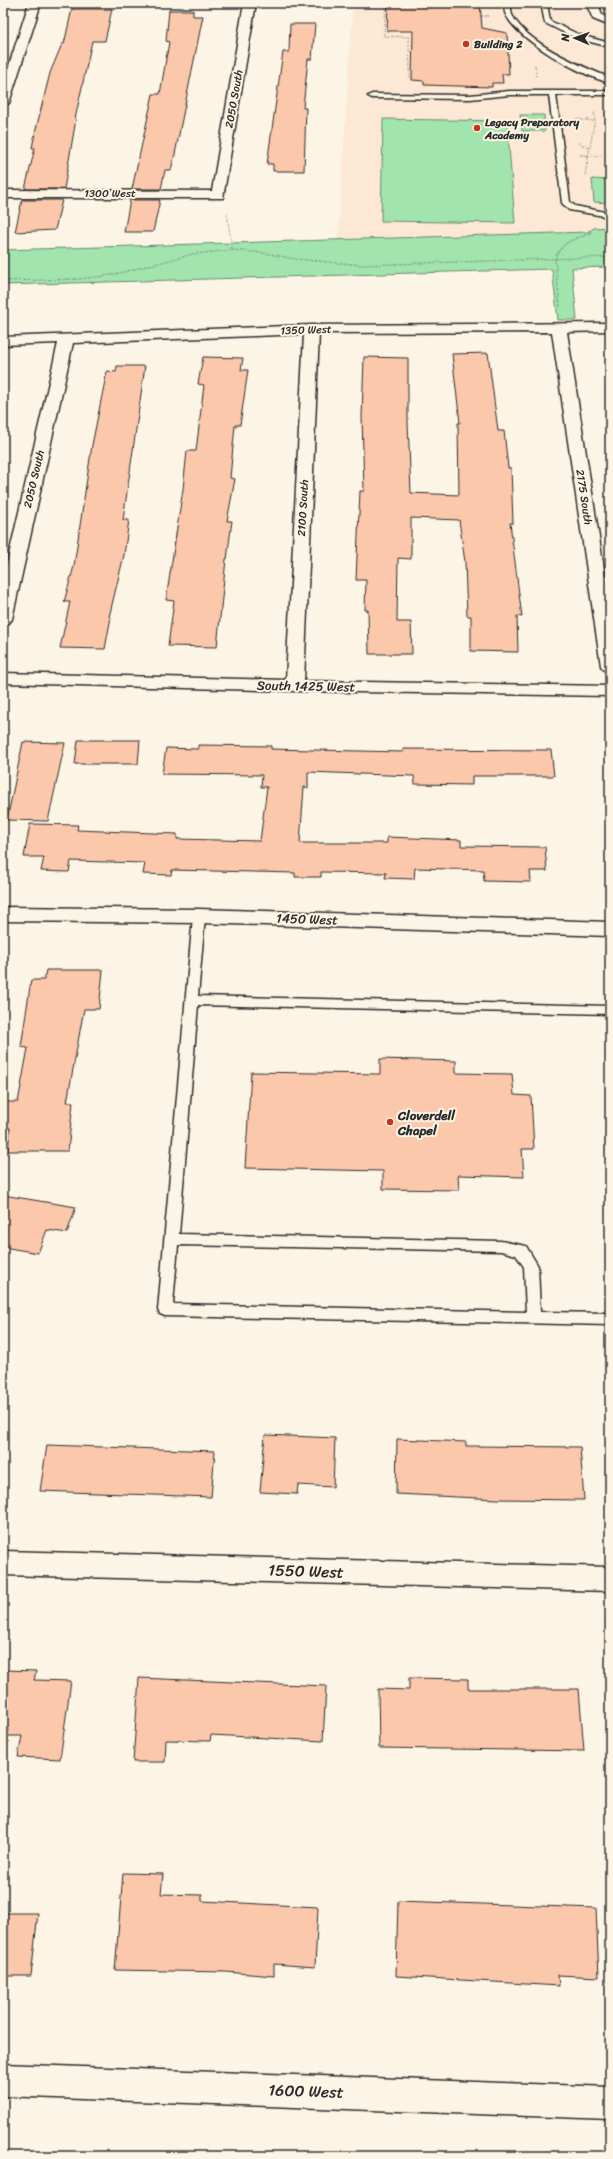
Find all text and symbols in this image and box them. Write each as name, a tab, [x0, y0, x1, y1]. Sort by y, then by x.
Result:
north arrow	[555, 18, 595, 58]
text: N	[556, 33, 575, 43]
place label: Building 2	[474, 35, 523, 54]
marker: Building 2	[461, 39, 471, 49]
street label: 2050 South	[220, 68, 249, 130]
place label: Legacy Preparatory Academy	[484, 113, 579, 145]
marker: Legacy Preparatory Academy	[472, 123, 482, 133]
street label: 1300 West	[84, 184, 136, 203]
street label: 1350 West	[280, 320, 332, 340]
street label: 2050 South	[18, 448, 50, 510]
street label: 2175 South	[570, 468, 598, 526]
street label: 2100 South	[292, 479, 314, 537]
street label: South 1425 West	[257, 674, 356, 698]
street label: 1450 West	[276, 906, 339, 932]
place label: Cloverdell Chapel	[397, 1104, 456, 1142]
marker: Cloverdell Chapel	[385, 1117, 395, 1127]
street label: 1550 West	[268, 1555, 344, 1587]
street label: 1600 West	[268, 2075, 344, 2107]

